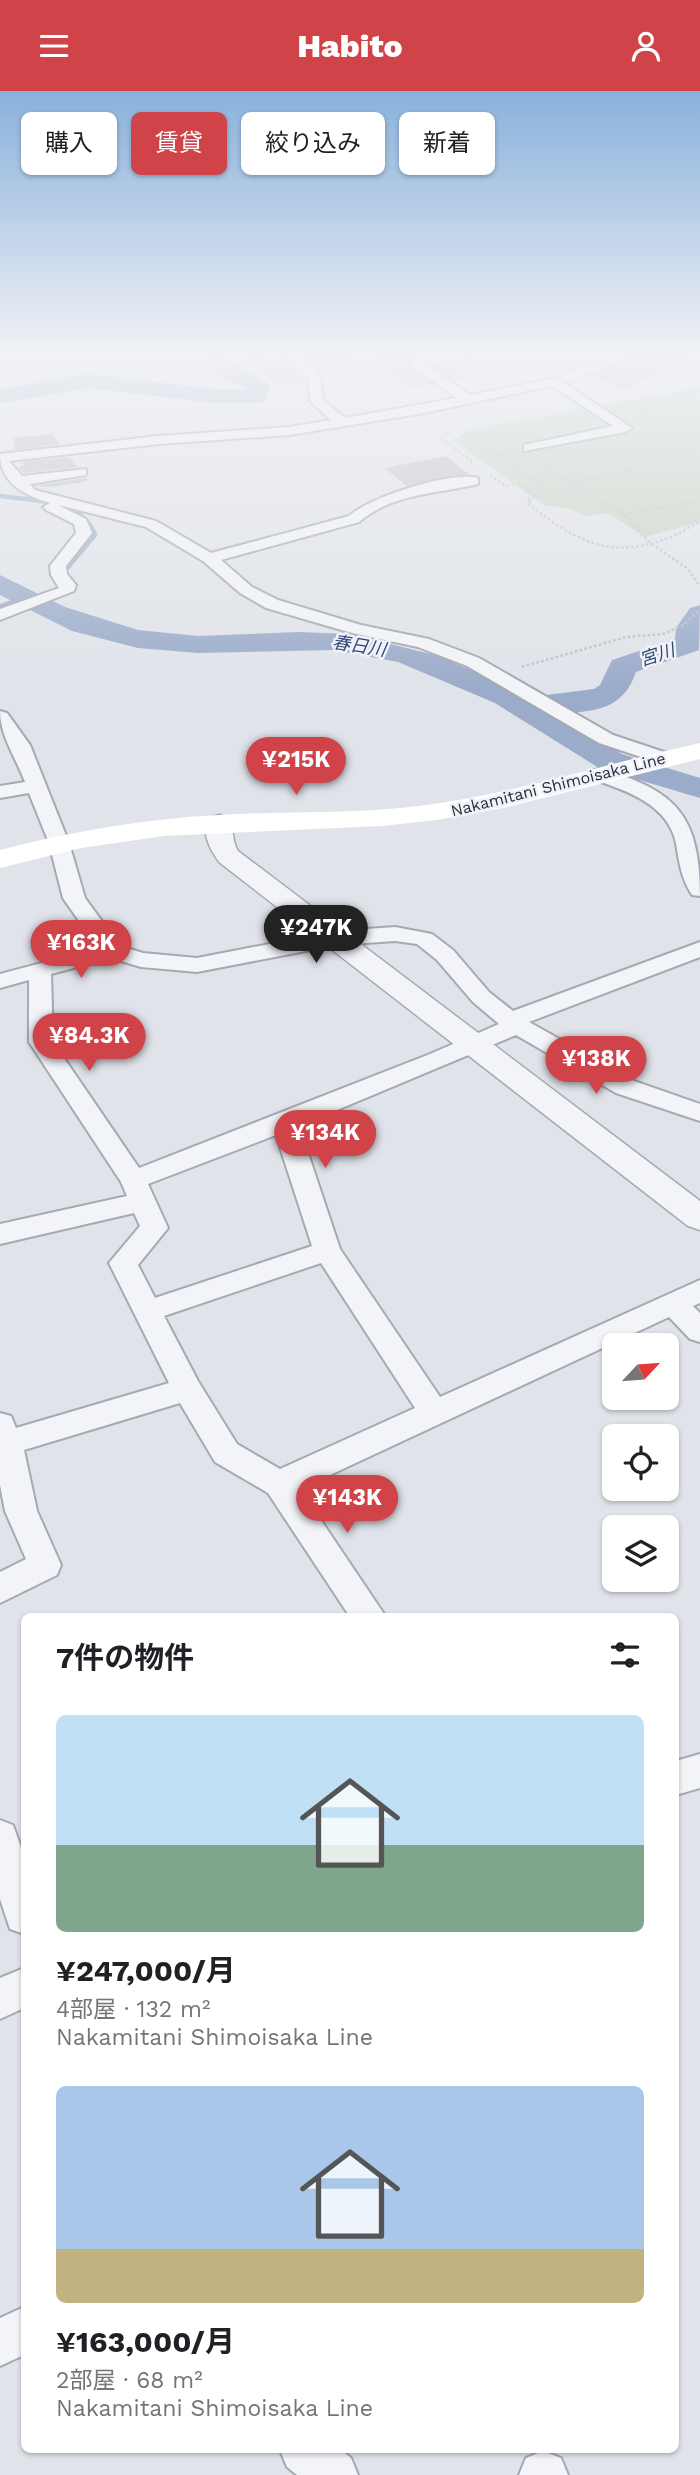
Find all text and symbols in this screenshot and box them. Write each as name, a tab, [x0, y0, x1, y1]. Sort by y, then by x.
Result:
icon: menu	[35, 27, 73, 65]
text: Habito	[297, 27, 403, 65]
icon: person	[627, 27, 665, 65]
chip: 購入	[21, 112, 117, 175]
chip: 賃貸	[131, 112, 227, 175]
chip: 絞り込み	[241, 112, 385, 175]
chip: 新着	[399, 112, 495, 175]
water label: 春日川	[331, 631, 389, 660]
water label: 宮川	[636, 638, 679, 670]
pin: ¥215K	[247, 737, 345, 797]
text: ¥215K	[262, 746, 330, 773]
street label: Nakamitani Shimoisaka Line	[449, 749, 667, 820]
pin: ¥247K	[267, 905, 365, 965]
text: ¥247K	[280, 914, 352, 941]
pin: ¥163K	[32, 921, 130, 980]
text: ¥163K	[47, 929, 115, 956]
pin: ¥84.3K	[32, 1013, 146, 1073]
text: ¥84.3K	[49, 1022, 129, 1049]
pin: ¥138K	[547, 1037, 645, 1096]
text: ¥138K	[561, 1045, 631, 1072]
pin: ¥134K	[276, 1111, 374, 1170]
text: ¥134K	[290, 1119, 360, 1146]
north arrow	[602, 1333, 679, 1411]
map controls	[602, 1333, 679, 1592]
button: locate	[602, 1424, 679, 1501]
pin: ¥143K	[298, 1475, 396, 1535]
text: ¥143K	[312, 1484, 382, 1511]
button: layers	[602, 1515, 679, 1592]
icon: filters	[606, 1636, 644, 1674]
text: 7件の物件	[56, 1640, 194, 1675]
icon: home	[287, 1760, 413, 1886]
text: ¥247,000/月	[56, 1953, 236, 1988]
text: 4部屋 · 132 m²	[56, 1996, 210, 2023]
text: Nakamitani Shimoisaka Line	[56, 2024, 373, 2051]
icon: home	[287, 2131, 413, 2257]
text: ¥163,000/月	[56, 2324, 235, 2359]
text: 2部屋 · 68 m²	[56, 2367, 203, 2394]
text: Nakamitani Shimoisaka Line	[56, 2395, 373, 2422]

